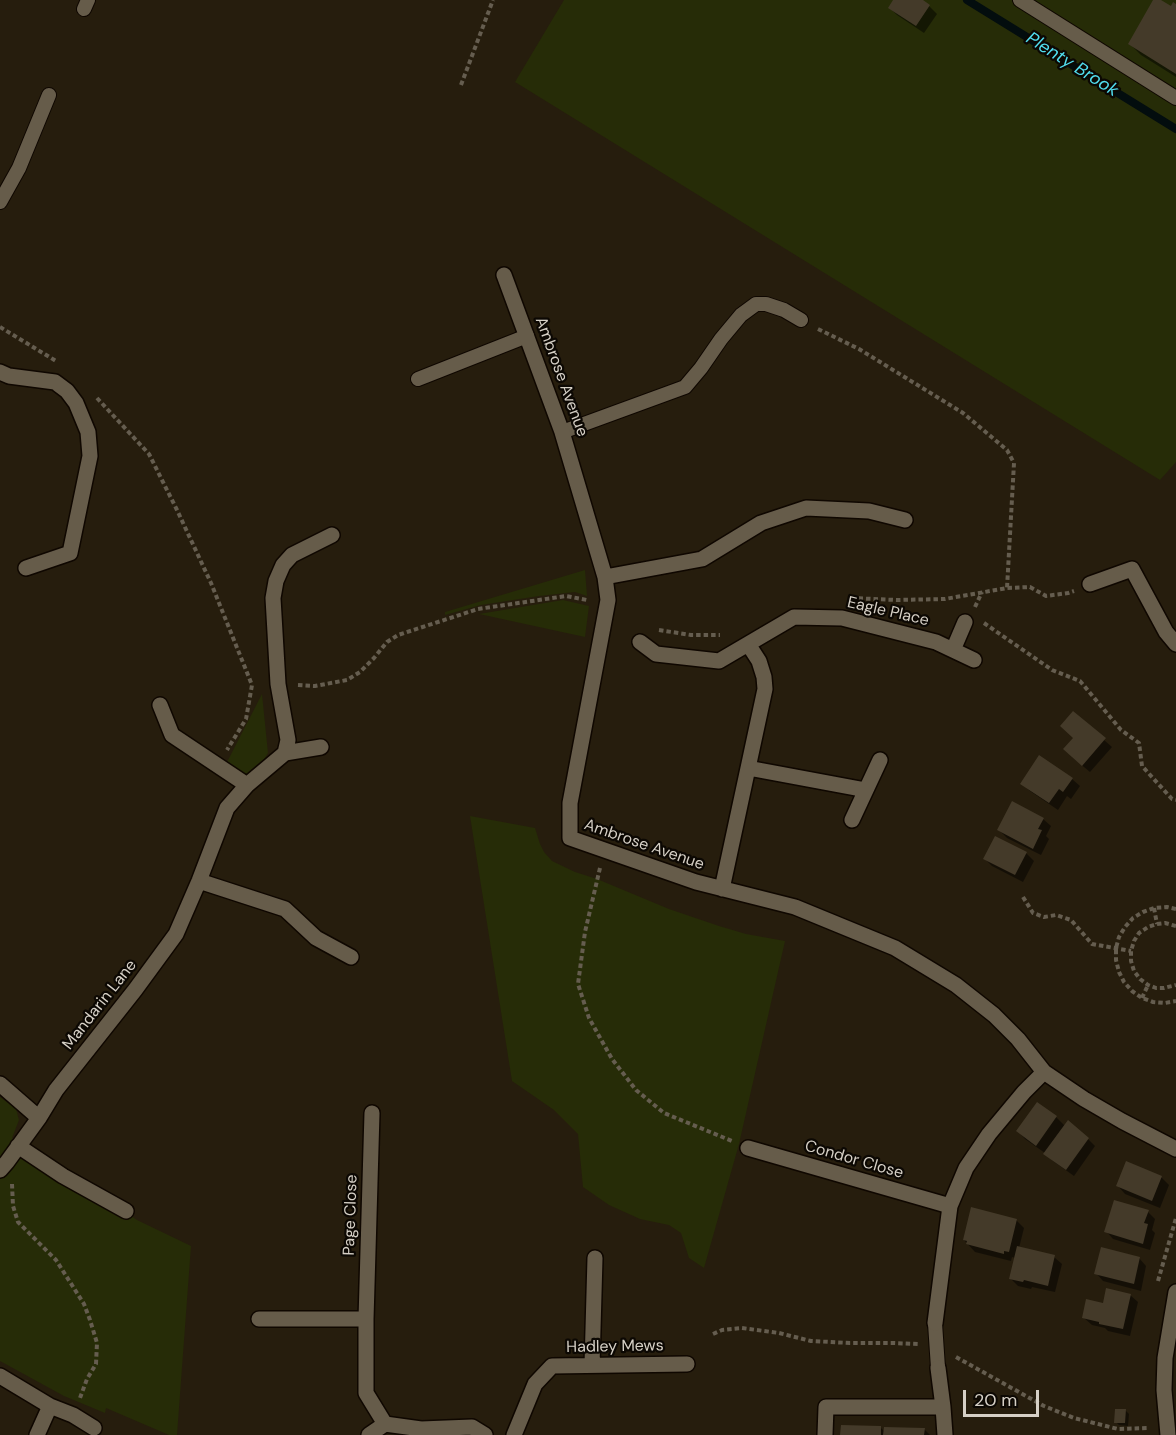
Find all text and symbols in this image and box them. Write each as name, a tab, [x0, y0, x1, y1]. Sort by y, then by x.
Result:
water label: Plenty Brook	[1022, 28, 1122, 102]
street label: Ambrose Avenue	[530, 315, 592, 439]
street label: Eagle Place	[845, 593, 931, 631]
street label: Ambrose Avenue	[581, 815, 707, 875]
street label: Mandarin Lane	[59, 956, 141, 1054]
street label: Condor Close	[803, 1137, 905, 1183]
street label: Page Close	[340, 1174, 362, 1256]
street label: Hadley Mews	[566, 1337, 664, 1357]
scale bar	[966, 1378, 1042, 1416]
text: 20 m	[974, 1388, 1017, 1412]

